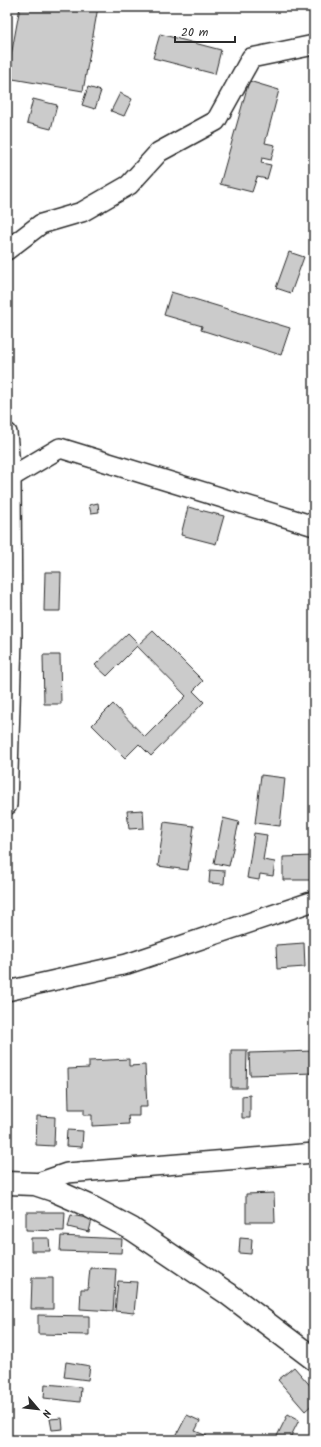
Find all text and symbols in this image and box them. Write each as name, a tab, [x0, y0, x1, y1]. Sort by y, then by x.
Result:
scale bar	[175, 18, 235, 44]
text: 20 m	[181, 23, 209, 42]
north arrow	[18, 1389, 58, 1429]
text: N	[36, 1406, 56, 1421]

